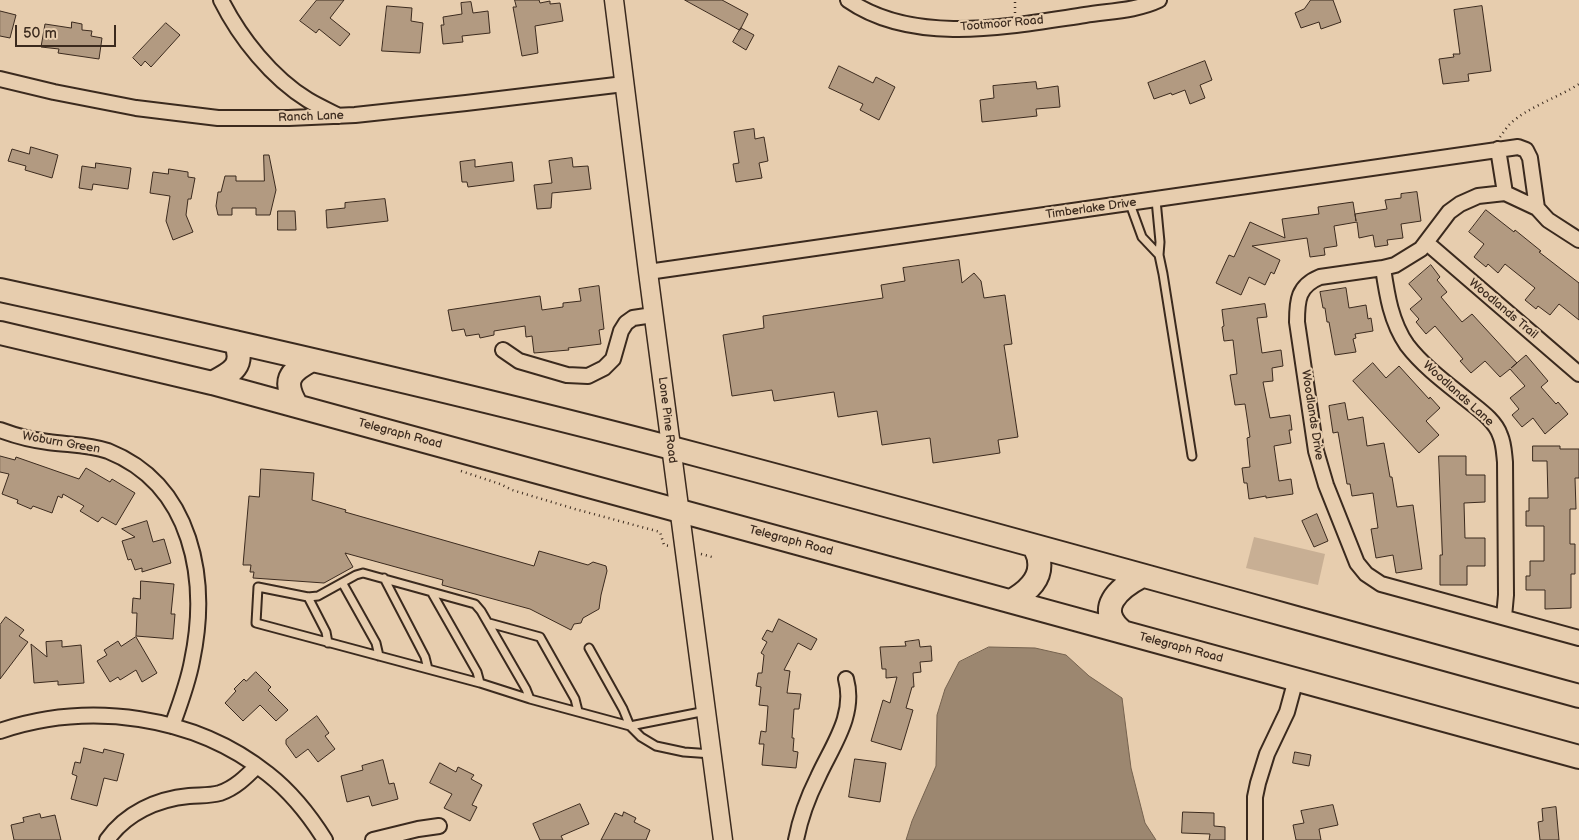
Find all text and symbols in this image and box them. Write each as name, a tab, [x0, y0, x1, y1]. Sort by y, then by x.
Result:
street label: Tootmoor Road	[960, 13, 1044, 35]
scale bar	[18, 15, 119, 47]
text: 50 m	[23, 24, 57, 43]
street label: Ranch Lane	[278, 109, 344, 125]
street label: Timberlake Drive	[1045, 196, 1137, 222]
street label: Woodlands Trail	[1465, 276, 1541, 342]
street label: Woodlands Lane	[1420, 358, 1496, 430]
street label: Woodlands Drive	[1298, 369, 1326, 461]
street label: Lone Pine Road	[655, 376, 679, 464]
street label: Telegraph Road	[356, 416, 444, 452]
street label: Woburn Green	[21, 429, 101, 457]
street label: Telegraph Road	[747, 523, 835, 559]
street label: Telegraph Road	[1137, 630, 1225, 666]

